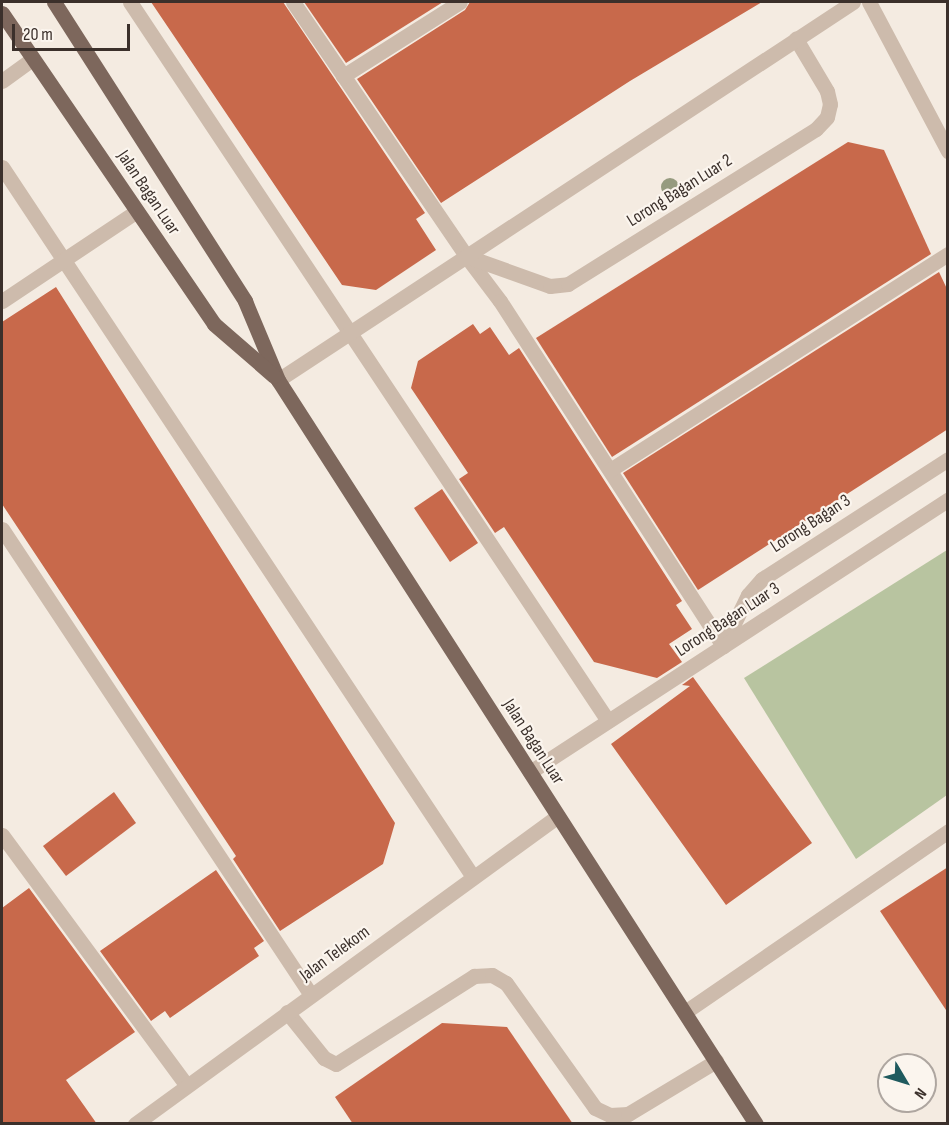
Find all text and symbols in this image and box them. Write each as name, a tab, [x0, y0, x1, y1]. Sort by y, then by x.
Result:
scale bar	[15, 12, 134, 50]
text: 20 m	[23, 24, 53, 45]
street label: Jalan Bagan Luar	[112, 147, 184, 239]
street label: Lorong Bagan Luar 2	[623, 150, 737, 232]
street label: Lorong Bagan 3	[767, 490, 855, 558]
street label: Lorong Bagan Luar 3	[672, 578, 784, 662]
street label: Jalan Bagan Luar	[497, 695, 569, 789]
street label: Jalan Telekom	[296, 921, 374, 987]
north arrow	[877, 1053, 937, 1113]
text: N	[910, 1084, 930, 1102]

